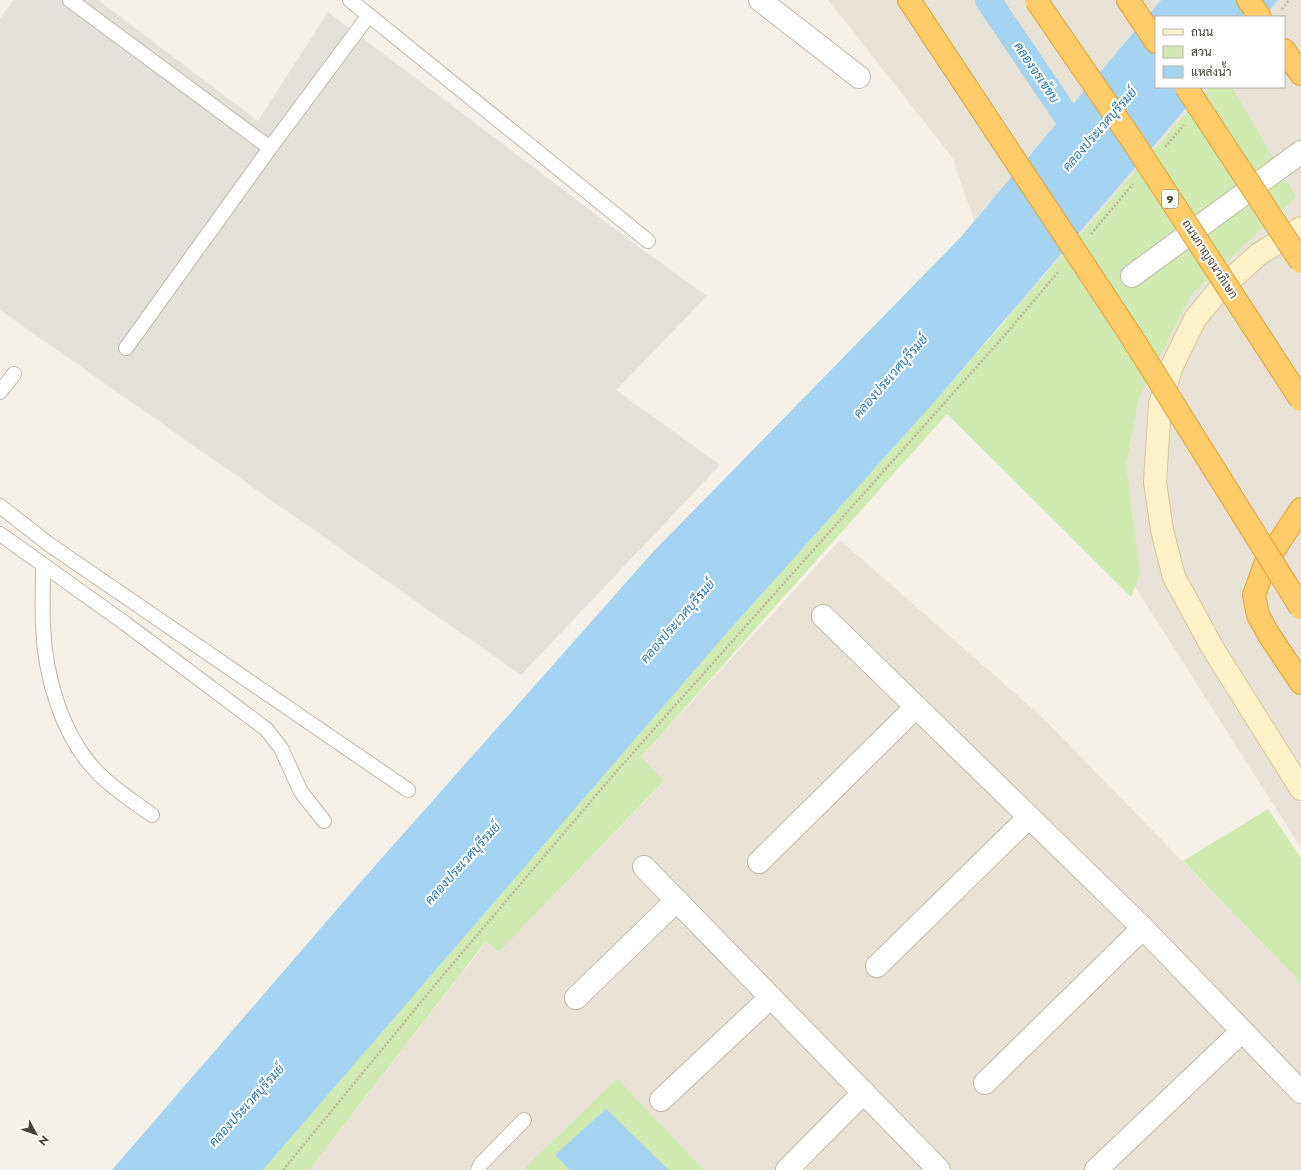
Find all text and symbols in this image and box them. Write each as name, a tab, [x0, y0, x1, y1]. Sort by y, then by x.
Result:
legend	[1155, 16, 1285, 88]
text: ถนน	[1191, 23, 1214, 41]
water label: คลองจรเข้ขบ	[1009, 38, 1064, 107]
text: สวน	[1191, 43, 1212, 61]
text: แหล่งน้ำ	[1191, 61, 1231, 81]
water label: คลองประเวศบุรีรมย์	[1058, 82, 1142, 175]
road number: 9	[1162, 190, 1178, 208]
street label: ถนนกาญจนาภิเษก	[1178, 216, 1242, 302]
water label: คลองประเวศบุรีรมย์	[849, 329, 933, 422]
water label: คลองประเวศบุรีรมย์	[636, 574, 720, 667]
water label: คลองประเวศบุรีรมย์	[420, 816, 506, 909]
water label: คลองประเวศบุรีรมย์	[204, 1058, 290, 1151]
north arrow	[16, 1114, 56, 1154]
text: N	[35, 1132, 52, 1149]

